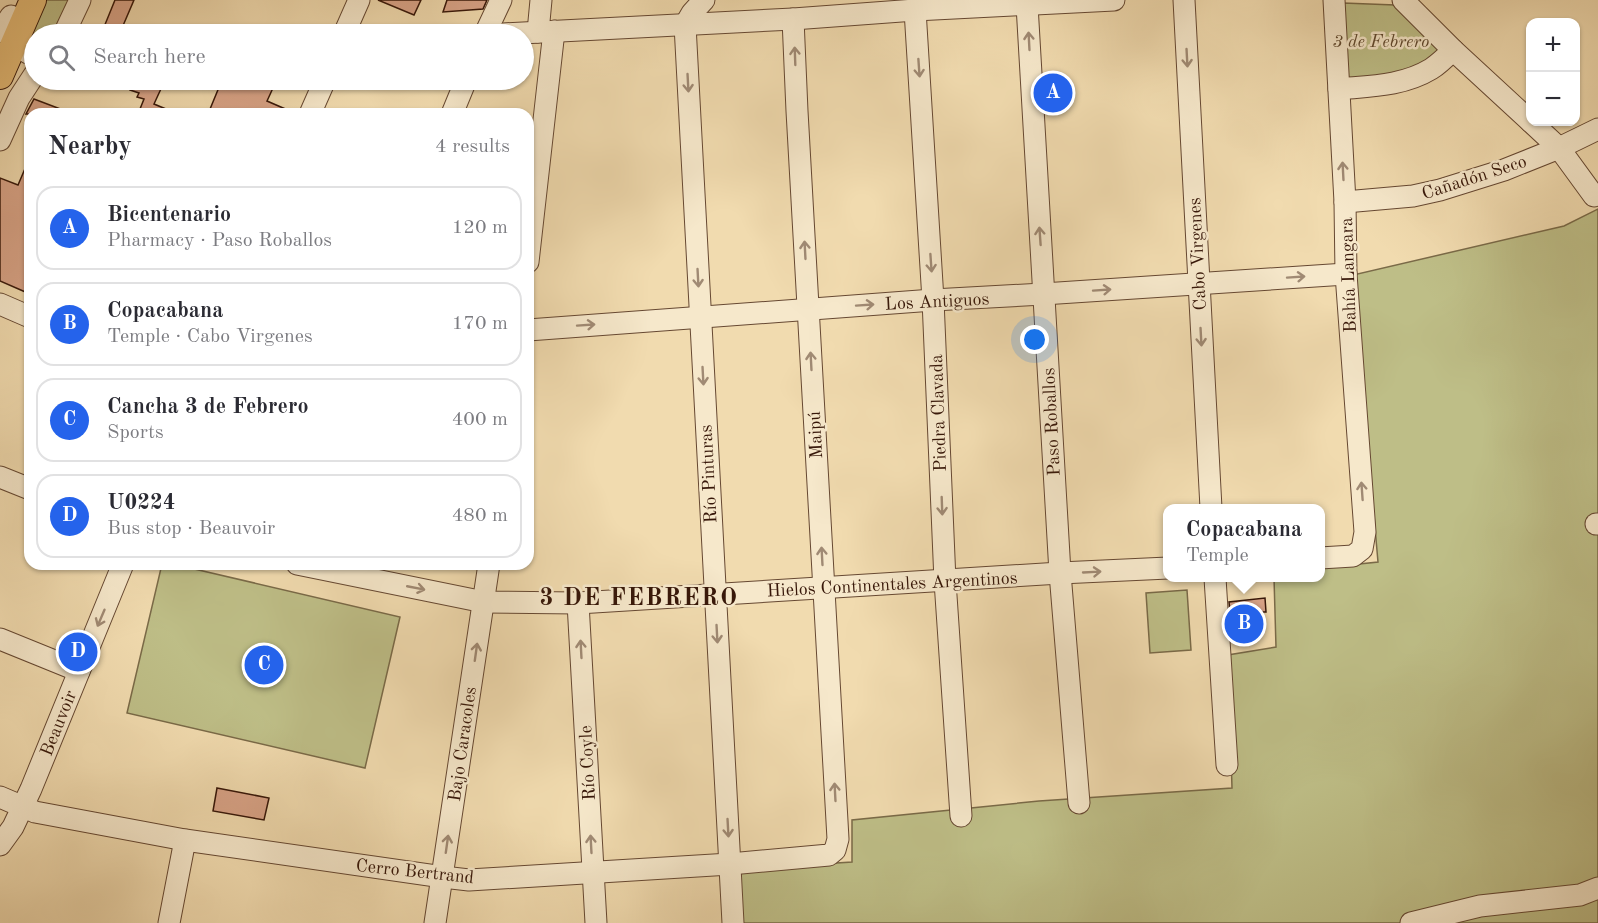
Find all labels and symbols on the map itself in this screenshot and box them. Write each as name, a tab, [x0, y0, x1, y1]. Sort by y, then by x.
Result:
one-way arrow	[1023, 32, 1034, 52]
park label: 3 de Febrero	[1333, 33, 1429, 51]
one-way arrow	[789, 46, 801, 66]
one-way arrow	[1181, 48, 1192, 68]
one-way arrow	[913, 58, 924, 77]
pin: A	[1034, 70, 1072, 116]
one-way arrow	[683, 73, 694, 93]
street label: Cañadón Seco	[1420, 153, 1529, 203]
one-way arrow	[1338, 161, 1349, 181]
street label: Cabo Virgenes	[1186, 197, 1210, 311]
street label: Bahía Langara	[1338, 217, 1360, 333]
one-way arrow	[1034, 227, 1045, 247]
one-way arrow	[799, 241, 810, 261]
one-way arrow	[926, 252, 937, 272]
one-way arrow	[693, 267, 704, 287]
one-way arrow	[1286, 271, 1306, 282]
one-way arrow	[1091, 285, 1111, 296]
street label: Los Antiguos	[884, 290, 990, 314]
one-way arrow	[854, 299, 874, 310]
one-way arrow	[576, 320, 596, 331]
your location	[1020, 325, 1049, 354]
one-way arrow	[1196, 327, 1207, 347]
one-way arrow	[805, 351, 816, 371]
street label: Piedra Clavada	[928, 354, 950, 472]
one-way arrow	[698, 365, 709, 385]
street label: Paso Roballos	[1040, 367, 1064, 477]
street label: Maipú	[806, 410, 826, 459]
street label: Río Pinturas	[697, 424, 721, 524]
one-way arrow	[1356, 482, 1367, 502]
one-way arrow	[936, 495, 947, 515]
one-way arrow	[816, 546, 827, 566]
one-way arrow	[1081, 566, 1101, 577]
street label: Hielos Continentales Argentinos	[766, 569, 1018, 601]
one-way arrow	[405, 583, 425, 594]
district label: 3 DE FEBRERO	[539, 587, 739, 611]
pin: B	[1224, 602, 1264, 646]
one-way arrow	[95, 608, 106, 627]
one-way arrow	[712, 623, 723, 643]
pin: D	[58, 630, 98, 674]
one-way arrow	[575, 639, 586, 659]
pin: C	[244, 642, 284, 688]
one-way arrow	[471, 642, 482, 662]
street label: Bajo Caracoles	[446, 685, 480, 803]
street label: Beauvoir	[38, 687, 80, 759]
street label: Río Coyle	[577, 725, 599, 801]
one-way arrow	[830, 783, 841, 803]
one-way arrow	[722, 818, 733, 838]
one-way arrow	[586, 834, 597, 854]
one-way arrow	[442, 835, 453, 855]
street label: Cerro Bertrand	[355, 857, 475, 887]

